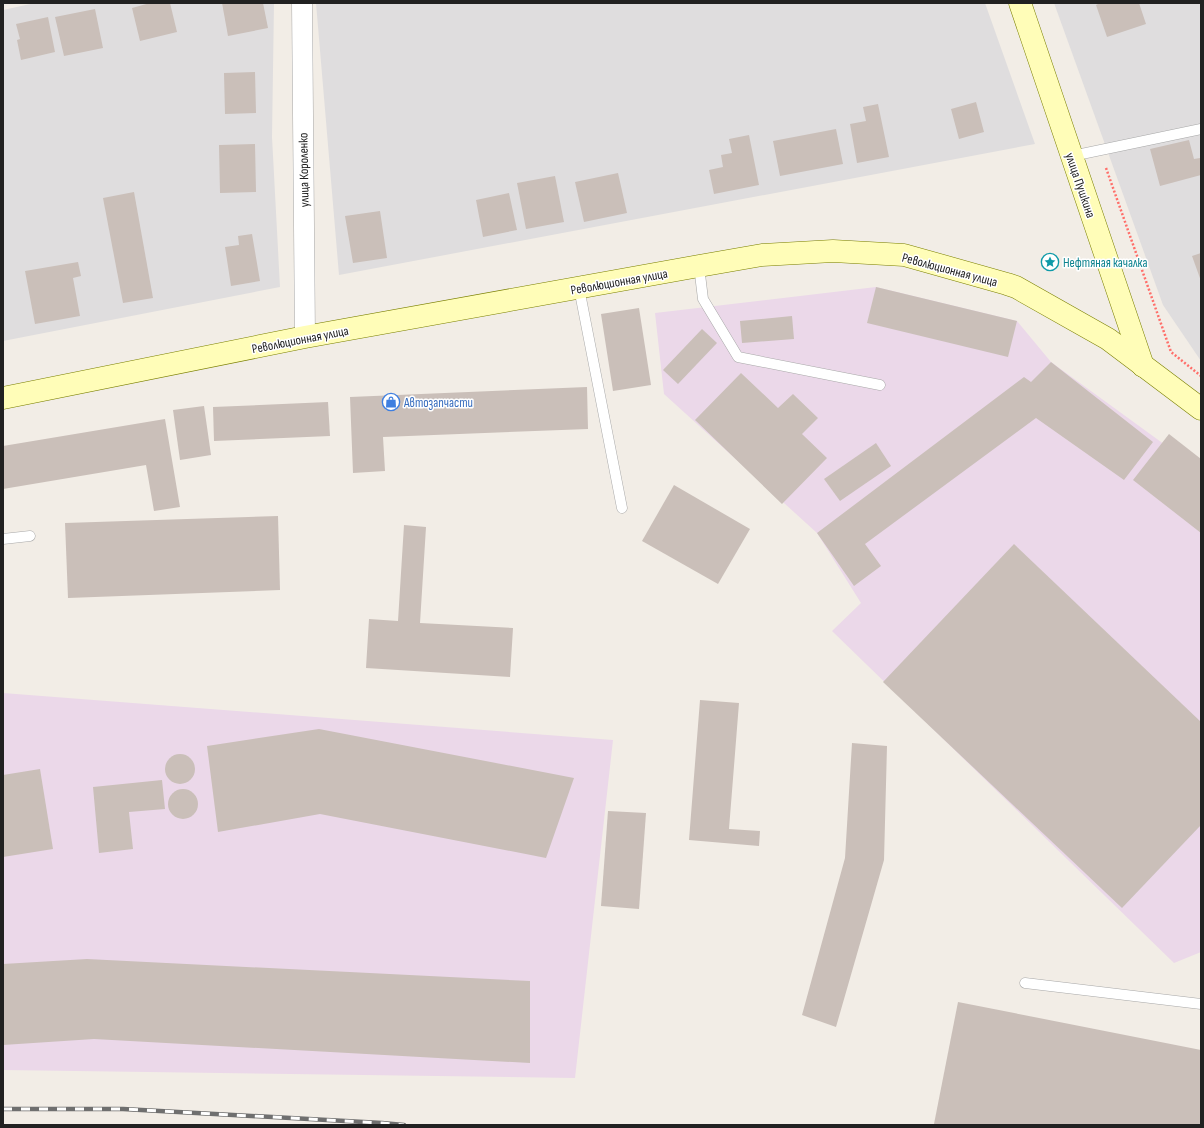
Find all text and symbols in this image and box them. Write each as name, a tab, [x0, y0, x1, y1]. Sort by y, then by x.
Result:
street label: улица Короленко	[295, 132, 313, 207]
street label: улица Пушкина	[1061, 151, 1099, 220]
street label: Революционная улица	[900, 250, 999, 290]
place icon: Нефтяная качалка	[1040, 252, 1060, 272]
place label: Нефтяная качалка	[1063, 255, 1147, 271]
street label: Революционная улица	[569, 266, 669, 298]
street label: Революционная улица	[250, 323, 350, 357]
shop icon: Автозапчасти	[381, 392, 401, 412]
place label: Автозапчасти	[403, 395, 473, 411]

